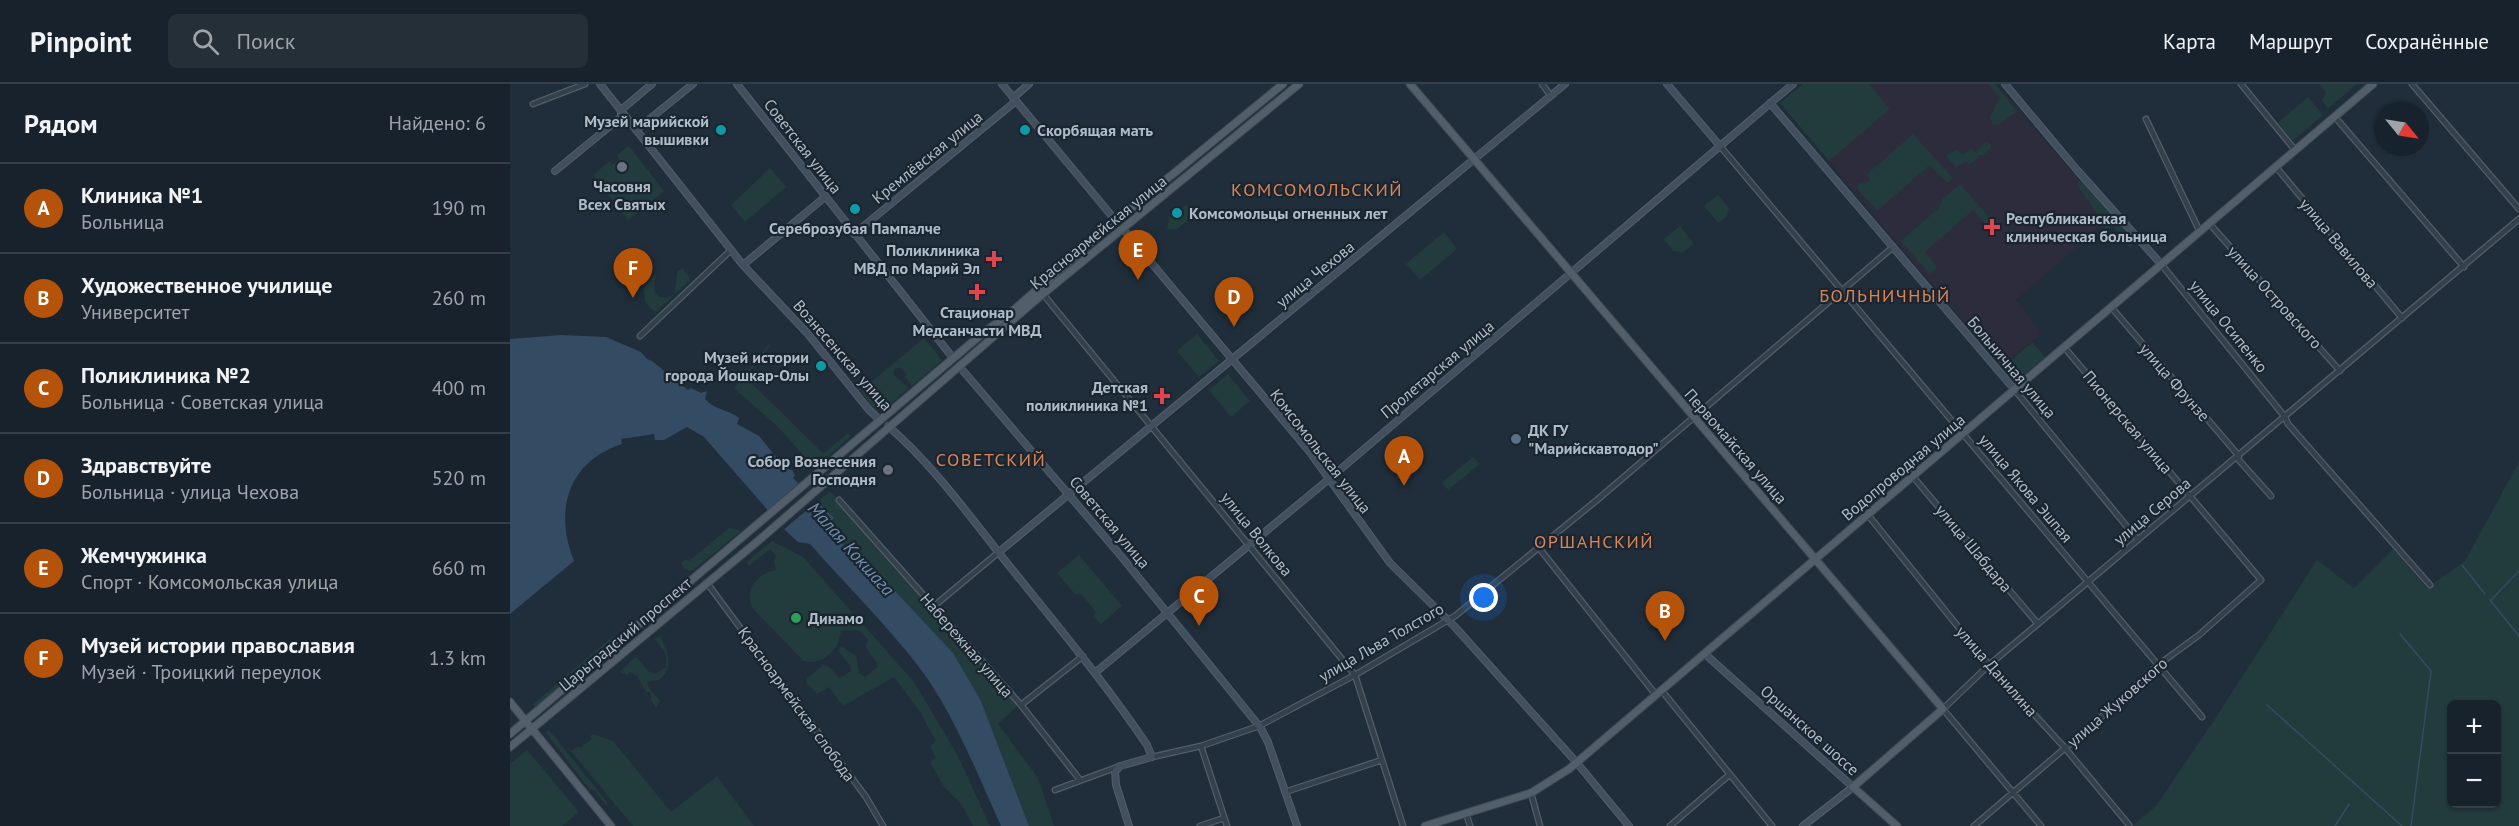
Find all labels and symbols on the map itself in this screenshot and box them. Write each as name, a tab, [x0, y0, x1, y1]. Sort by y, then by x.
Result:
street label: Советская улица	[760, 95, 846, 197]
north arrow	[2375, 102, 2429, 156]
street label: Кремлёвская улица	[868, 106, 986, 208]
place label: Музей марийской вышивки	[584, 111, 709, 149]
place label: Скорбящая мать	[1037, 120, 1153, 140]
marker: Музей марийской вышивки	[714, 123, 728, 137]
marker: Скорбящая мать	[1018, 123, 1032, 137]
marker: Часовня Всех Святых	[615, 160, 629, 174]
street label: Красноармейская улица	[1026, 171, 1170, 293]
place label: Часовня Всех Святых	[578, 176, 666, 214]
district label: КОМСОМОЛЬСКИЙ	[1231, 178, 1403, 201]
street label: улица Вавилова	[2295, 194, 2383, 292]
marker: Сереброзубая Пампалче	[848, 202, 862, 216]
place label: Комсомольцы огненных лет	[1189, 203, 1388, 223]
marker: Комсомольцы огненных лет	[1170, 206, 1184, 220]
place label: Республиканская клиническая больница	[2006, 208, 2167, 246]
place label: Сереброзубая Пампалче	[769, 218, 941, 238]
marker: Республиканская клиническая больница	[1983, 218, 2001, 236]
pin: E	[1118, 230, 1158, 280]
street label: улица Чехова	[1272, 236, 1358, 312]
place label: Поликлиника МВД по Марий Эл	[854, 240, 980, 278]
street label: улица Островского	[2223, 241, 2327, 353]
pin: F	[614, 248, 652, 298]
marker: Поликлиника МВД по Марий Эл	[985, 250, 1003, 268]
street label: улица Осипенко	[2186, 276, 2272, 376]
pin: D	[1214, 278, 1254, 327]
marker: Стационар Медсанчасти МВД	[968, 283, 986, 301]
district label: БОЛЬНИЧНЫЙ	[1819, 284, 1951, 307]
street label: Вознесенская улица	[789, 295, 897, 415]
place label: Стационар Медсанчасти МВД	[913, 302, 1041, 340]
street label: Больничная улица	[1963, 312, 2061, 422]
street label: Пролетарская улица	[1376, 316, 1498, 422]
street label: улица Фрунзе	[2136, 339, 2214, 425]
place label: Музей истории города Йошкар-Олы	[665, 347, 809, 385]
marker: Музей истории города Йошкар-Олы	[814, 359, 828, 373]
street label: Пионерская улица	[2079, 366, 2177, 478]
place label: Детская поликлиника №1	[1026, 377, 1148, 415]
street label: Первомайская улица	[1680, 384, 1792, 508]
street label: Комсомольская улица	[1266, 385, 1376, 517]
marker: Детская поликлиника №1	[1153, 387, 1171, 405]
street label: Водопроводная улица	[1837, 409, 1969, 525]
place label: ДК ГУ "Марийскавтодор"	[1528, 420, 1659, 458]
street label: улица Якова Эшпая	[1975, 430, 2077, 546]
marker: ДК ГУ "Марийскавтодор"	[1509, 432, 1523, 446]
pin: A	[1384, 436, 1424, 486]
district label: СОВЕТСКИЙ	[936, 448, 1046, 471]
place label: Собор Вознесения Господня	[747, 451, 876, 489]
marker: Собор Вознесения Господня	[881, 463, 895, 477]
street label: Советская улица	[1065, 472, 1155, 572]
street label: улица Серова	[2109, 473, 2195, 549]
street label: улица Волкова	[1217, 488, 1297, 580]
water label: Малая Кокшага	[803, 497, 900, 601]
street label: улица Шабдара	[1931, 500, 2017, 596]
district label: ОРШАНСКИЙ	[1534, 530, 1654, 553]
street label: Царьградский проспект	[555, 572, 696, 695]
pin: C	[1180, 576, 1218, 626]
your location	[1469, 583, 1498, 612]
street label: Набережная улица	[916, 589, 1018, 701]
pin: B	[1646, 592, 1684, 641]
street label: улица Льва Толстого	[1315, 598, 1447, 686]
place label: Динамо	[808, 608, 864, 628]
marker: Динамо	[789, 611, 803, 625]
street label: улица Данилина	[1952, 621, 2042, 721]
street label: Красноармейская слобода	[734, 623, 860, 785]
street label: улица Жуковского	[2063, 653, 2171, 751]
street label: Оршанское шоссе	[1757, 680, 1863, 780]

